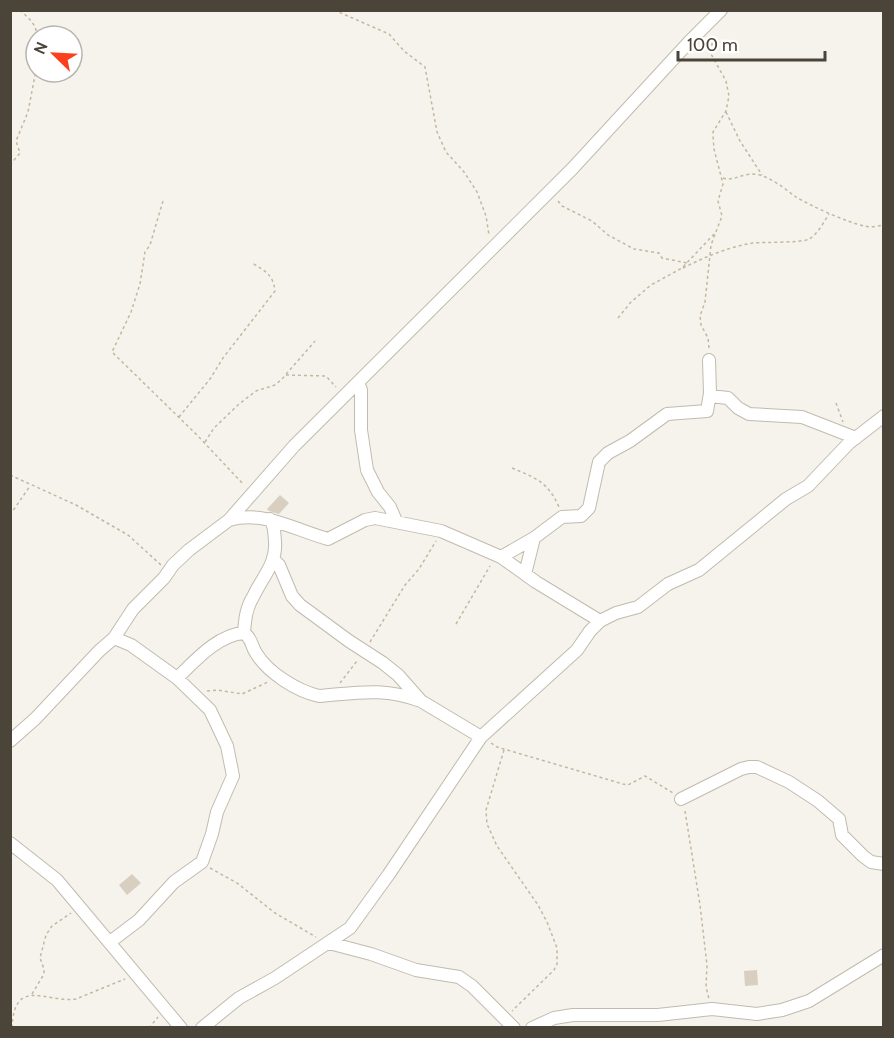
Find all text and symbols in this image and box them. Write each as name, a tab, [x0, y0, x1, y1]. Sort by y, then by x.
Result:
north arrow	[24, 24, 84, 84]
scale bar	[678, 24, 825, 62]
text: 100 m	[687, 34, 738, 56]
text: N	[30, 39, 52, 57]

